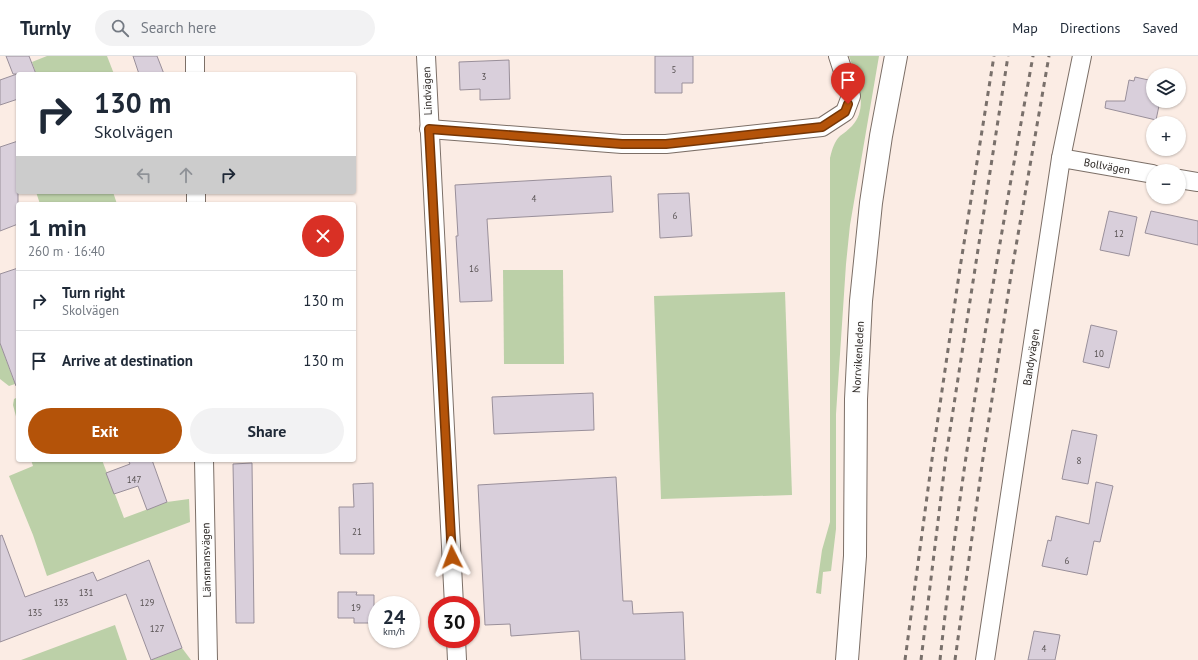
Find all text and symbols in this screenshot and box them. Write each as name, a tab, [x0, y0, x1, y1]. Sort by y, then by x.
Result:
search box	[95, 10, 375, 46]
text: Turnly	[20, 16, 71, 40]
icon: search	[109, 17, 131, 39]
text: Search here	[141, 18, 216, 37]
text: Map	[1012, 19, 1038, 37]
text: Directions	[1060, 19, 1120, 37]
text: Saved	[1142, 19, 1178, 37]
pin	[831, 63, 865, 104]
house number: 5	[672, 64, 677, 75]
street label: Lindvägen	[419, 66, 435, 116]
map controls	[1146, 68, 1186, 204]
button: layers	[1146, 68, 1186, 108]
icon: arrive	[837, 69, 859, 91]
house number: 3	[482, 71, 487, 82]
text: 130 m	[94, 84, 171, 121]
icon: right	[28, 88, 80, 140]
button: +	[1146, 116, 1186, 156]
text: Skolvägen	[94, 120, 173, 143]
street label: Bollvägen	[1083, 155, 1131, 177]
icon: left	[133, 164, 155, 186]
icon: ahead	[175, 164, 197, 186]
icon: right	[217, 164, 239, 186]
button: −	[1146, 164, 1186, 204]
house number: 4	[532, 193, 537, 204]
house number: 6	[673, 210, 678, 221]
text: 1 min	[28, 212, 87, 243]
button: close	[302, 215, 344, 257]
house number: 12	[1114, 228, 1124, 239]
text: 260 m · 16:40	[28, 243, 105, 260]
house number: 16	[469, 263, 479, 274]
text: Turn right	[62, 283, 125, 302]
icon: right	[28, 290, 50, 312]
text: 130 m	[303, 291, 344, 310]
text: Skolvägen	[62, 302, 119, 319]
street label: Norrvikenleden	[849, 321, 867, 393]
street label: Bandyvägen	[1020, 328, 1042, 386]
house number: 10	[1094, 348, 1104, 359]
icon: arrive	[28, 350, 50, 372]
text: Arrive at destination	[62, 351, 193, 370]
text: 130 m	[303, 351, 344, 370]
button: Exit	[28, 408, 182, 454]
button: Share	[190, 408, 344, 454]
house number: 8	[1077, 455, 1082, 466]
house number: 147	[127, 474, 141, 485]
street label: Länsmansvägen	[198, 522, 214, 598]
house number: 21	[352, 526, 362, 537]
position arrow	[431, 536, 473, 578]
house number: 6	[1065, 555, 1070, 566]
house number: 131	[79, 587, 93, 598]
speed limit sign: 30	[428, 596, 480, 648]
house number: 133	[54, 597, 68, 608]
house number: 129	[140, 597, 154, 608]
house number: 19	[351, 602, 361, 613]
text: 24	[383, 604, 405, 630]
house number: 135	[28, 607, 42, 618]
house number: 127	[150, 623, 164, 634]
text: km/h	[383, 625, 405, 638]
house number: 4	[1042, 643, 1047, 654]

